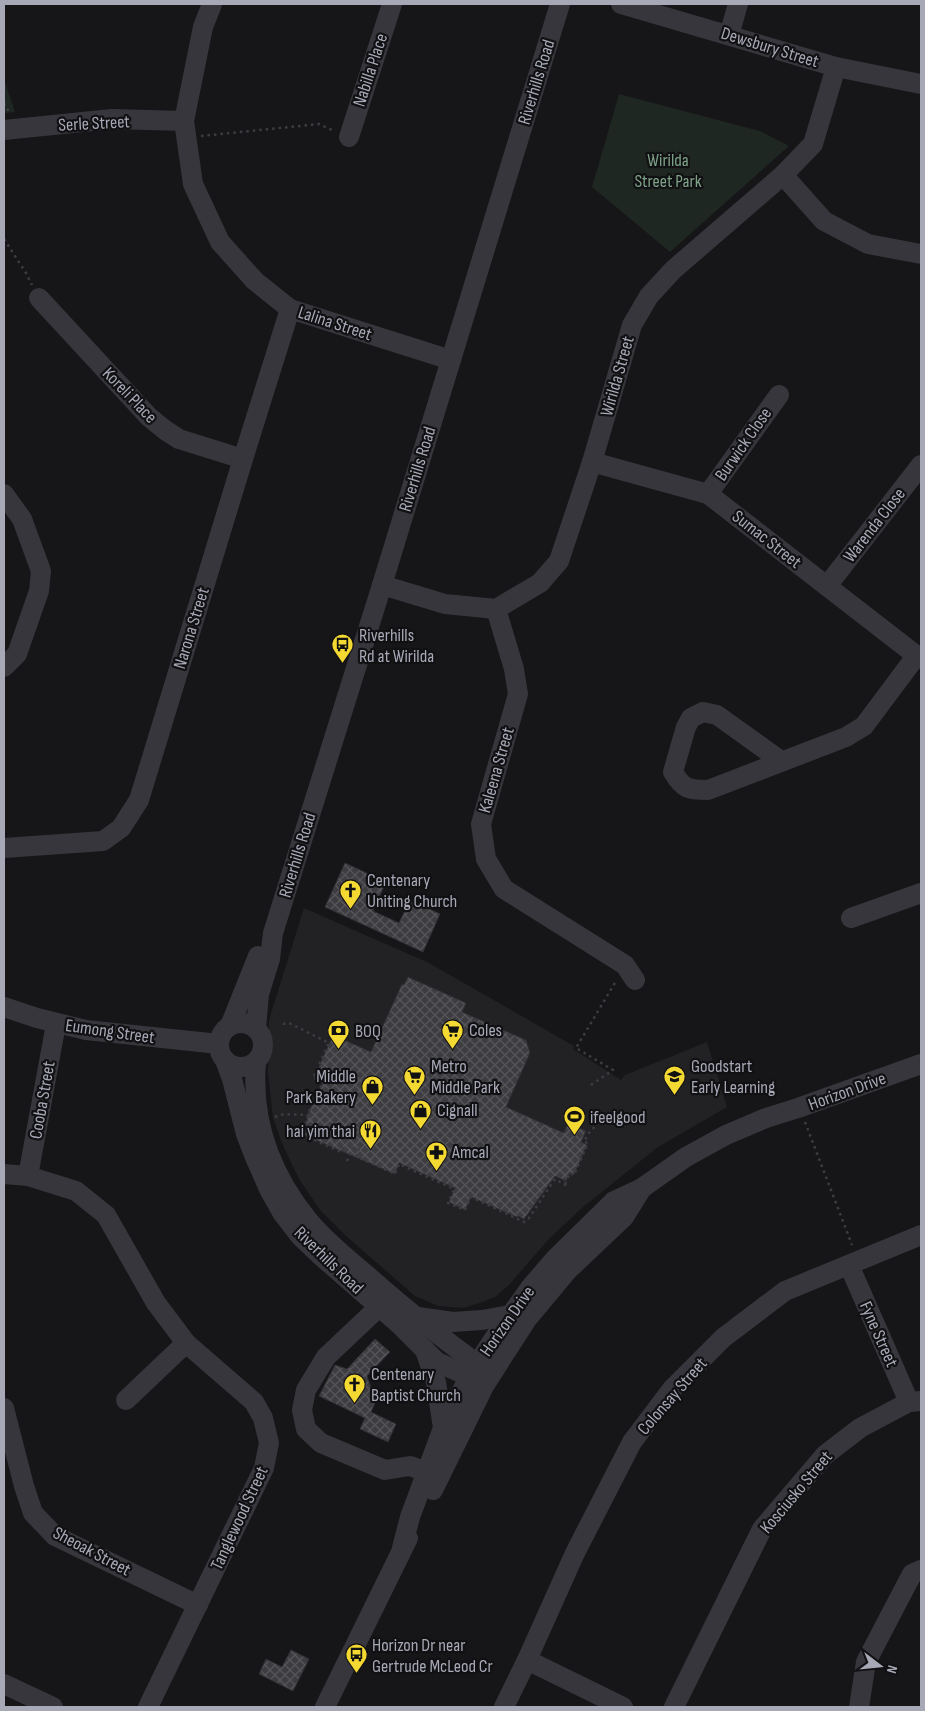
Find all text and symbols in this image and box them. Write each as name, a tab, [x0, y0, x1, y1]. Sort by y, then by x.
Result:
street label: Dewsbury Street	[719, 23, 822, 72]
street label: Nabilla Place	[349, 31, 392, 109]
street label: Riverhills Road	[514, 37, 559, 127]
street label: Serle Street	[58, 111, 131, 136]
park label: Wirilda Street Park	[634, 150, 702, 192]
street label: Lalina Street	[295, 302, 375, 345]
street label: Wirilda Street	[596, 333, 639, 419]
street label: Koreli Place	[98, 363, 161, 428]
street label: Burwick Close	[711, 404, 776, 485]
street label: Riverhills Road	[395, 424, 440, 514]
street label: Warenda Close	[839, 484, 910, 567]
street label: Sumac Street	[728, 506, 806, 573]
street label: Narona Street	[169, 584, 214, 671]
place label: Riverhills Rd at Wirilda	[359, 625, 434, 667]
bus stop icon: Riverhills Rd at Wirilda	[331, 633, 355, 664]
street label: Kaleena Street	[474, 724, 519, 815]
street label: Riverhills Road	[275, 810, 320, 900]
place label: Centenary Uniting Church	[367, 870, 457, 912]
church icon: Centenary Uniting Church	[339, 878, 363, 909]
street label: Eumong Street	[64, 1015, 156, 1048]
supermarket icon: Coles	[441, 1018, 465, 1049]
bank icon: BOQ	[327, 1019, 351, 1050]
place label: Coles	[469, 1020, 502, 1041]
place label: BOQ	[355, 1021, 381, 1042]
place label: Metro Middle Park	[431, 1056, 500, 1098]
place label: Goodstart Early Learning	[691, 1056, 775, 1098]
street label: Cooba Street	[25, 1059, 60, 1141]
supermarket icon: Metro Middle Park	[403, 1064, 427, 1095]
school or university icon: Goodstart Early Learning	[663, 1064, 687, 1095]
place label: Middle Park Bakery	[286, 1066, 356, 1108]
street label: Horizon Drive	[806, 1068, 889, 1115]
shop icon: Middle Park Bakery	[360, 1074, 384, 1105]
shop icon: Cignall	[409, 1098, 433, 1129]
place label: Cignall	[437, 1100, 478, 1121]
sports icon: ifeelgood	[562, 1105, 586, 1136]
place label: ifeelgood	[590, 1107, 646, 1128]
restaurant icon: hai yim thai	[359, 1119, 383, 1150]
place label: hai yim thai	[286, 1121, 355, 1142]
pharmacy icon: Amcal	[424, 1140, 448, 1171]
place label: Amcal	[451, 1142, 489, 1163]
street label: Riverhills Road	[290, 1222, 368, 1298]
street label: Horizon Drive	[476, 1282, 539, 1360]
street label: Fyne Street	[855, 1298, 902, 1371]
street label: Colonsay Street	[633, 1353, 712, 1439]
place label: Centenary Baptist Church	[371, 1364, 461, 1406]
church icon: Centenary Baptist Church	[343, 1372, 367, 1403]
street label: Kosciusko Street	[756, 1446, 837, 1538]
street label: Tanglewood Street	[206, 1463, 273, 1573]
street label: Sheoak Street	[49, 1522, 135, 1581]
place label: Horizon Dr near Gertrude McLeod Cr	[372, 1635, 493, 1677]
north arrow	[855, 1641, 905, 1691]
bus stop icon: Horizon Dr near Gertrude McLeod Cr	[344, 1643, 368, 1674]
text: N	[883, 1664, 901, 1675]

